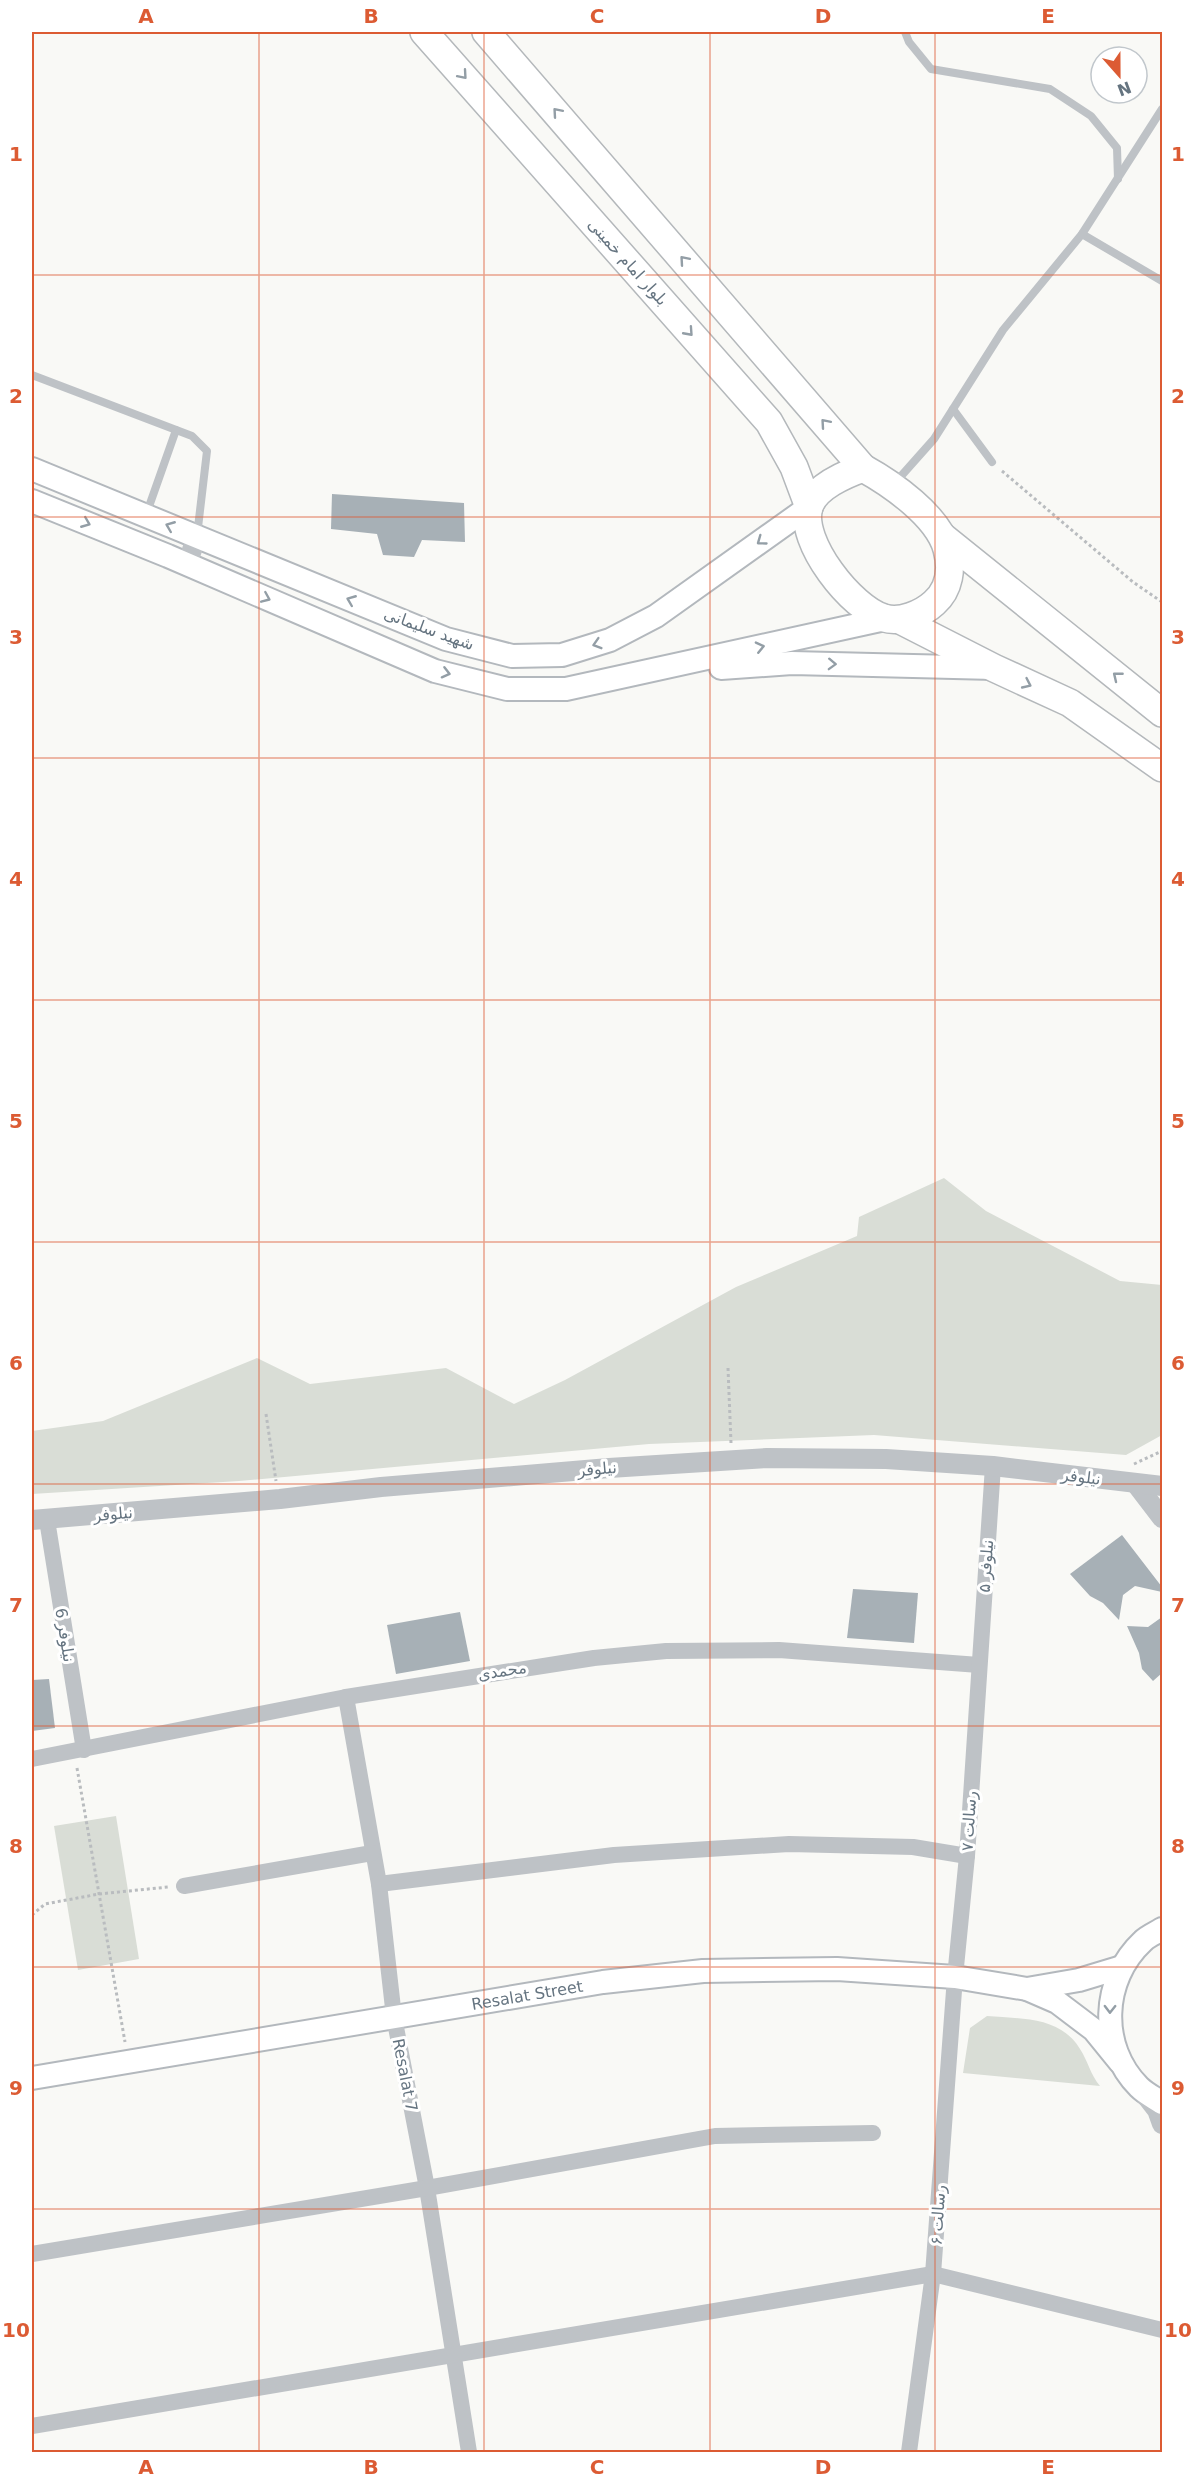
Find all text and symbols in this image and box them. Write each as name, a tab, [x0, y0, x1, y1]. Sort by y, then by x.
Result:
text: A	[138, 4, 154, 28]
text: B	[363, 4, 379, 28]
text: C	[590, 4, 604, 28]
text: D	[815, 4, 831, 28]
text: E	[1041, 4, 1055, 28]
north arrow	[1089, 45, 1149, 105]
one-way arrow	[456, 69, 467, 79]
text: N	[1115, 77, 1134, 100]
one-way arrow	[553, 108, 564, 119]
text: 1	[9, 142, 23, 166]
text: 1	[1171, 142, 1185, 166]
street label: بلوار امام خمینی	[583, 215, 672, 310]
one-way arrow	[680, 256, 691, 267]
one-way arrow	[682, 325, 693, 336]
text: 2	[9, 384, 23, 408]
text: 2	[1171, 384, 1185, 408]
one-way arrow	[821, 420, 832, 430]
one-way arrow	[79, 516, 90, 528]
one-way arrow	[166, 520, 176, 533]
one-way arrow	[757, 534, 768, 545]
one-way arrow	[259, 591, 270, 603]
one-way arrow	[346, 595, 357, 607]
street label: شهید سلیمانی	[381, 604, 477, 655]
text: 3	[9, 625, 23, 649]
text: 3	[1171, 625, 1185, 649]
one-way arrow	[592, 637, 603, 649]
one-way arrow	[755, 642, 765, 655]
one-way arrow	[828, 658, 837, 670]
one-way arrow	[440, 666, 450, 679]
one-way arrow	[1113, 673, 1124, 684]
one-way arrow	[1021, 676, 1032, 688]
text: 4	[9, 867, 23, 891]
text: 4	[1171, 867, 1185, 891]
text: 5	[9, 1109, 23, 1133]
text: 5	[1171, 1109, 1185, 1133]
text: 6	[9, 1351, 23, 1375]
text: 6	[1171, 1351, 1185, 1375]
street label: نیلوفر	[576, 1458, 618, 1481]
street label: نیلوفر	[1059, 1465, 1102, 1490]
street label: نیلوفر	[92, 1503, 134, 1526]
street label: نیلوفر ۵	[975, 1539, 998, 1593]
text: 7	[9, 1593, 23, 1617]
text: 7	[1171, 1593, 1185, 1617]
street label: نیلوفر 6	[50, 1607, 79, 1664]
street label: محمدی	[476, 1658, 528, 1684]
street label: رسالت ۷	[957, 1790, 982, 1852]
text: 8	[9, 1834, 23, 1858]
text: 8	[1171, 1834, 1185, 1858]
street label: Resalat Street	[470, 1976, 584, 2013]
one-way arrow	[1104, 2005, 1116, 2014]
street label: Resalat 7	[389, 2037, 421, 2113]
text: 9	[9, 2076, 23, 2100]
text: 9	[1171, 2076, 1185, 2100]
street label: رسالت ۶	[926, 2184, 951, 2246]
text: 10	[2, 2318, 30, 2342]
text: 10	[1164, 2318, 1192, 2342]
text: A	[138, 2455, 154, 2479]
text: B	[363, 2455, 379, 2479]
text: C	[590, 2455, 604, 2479]
text: D	[815, 2455, 831, 2479]
text: E	[1041, 2455, 1055, 2479]

